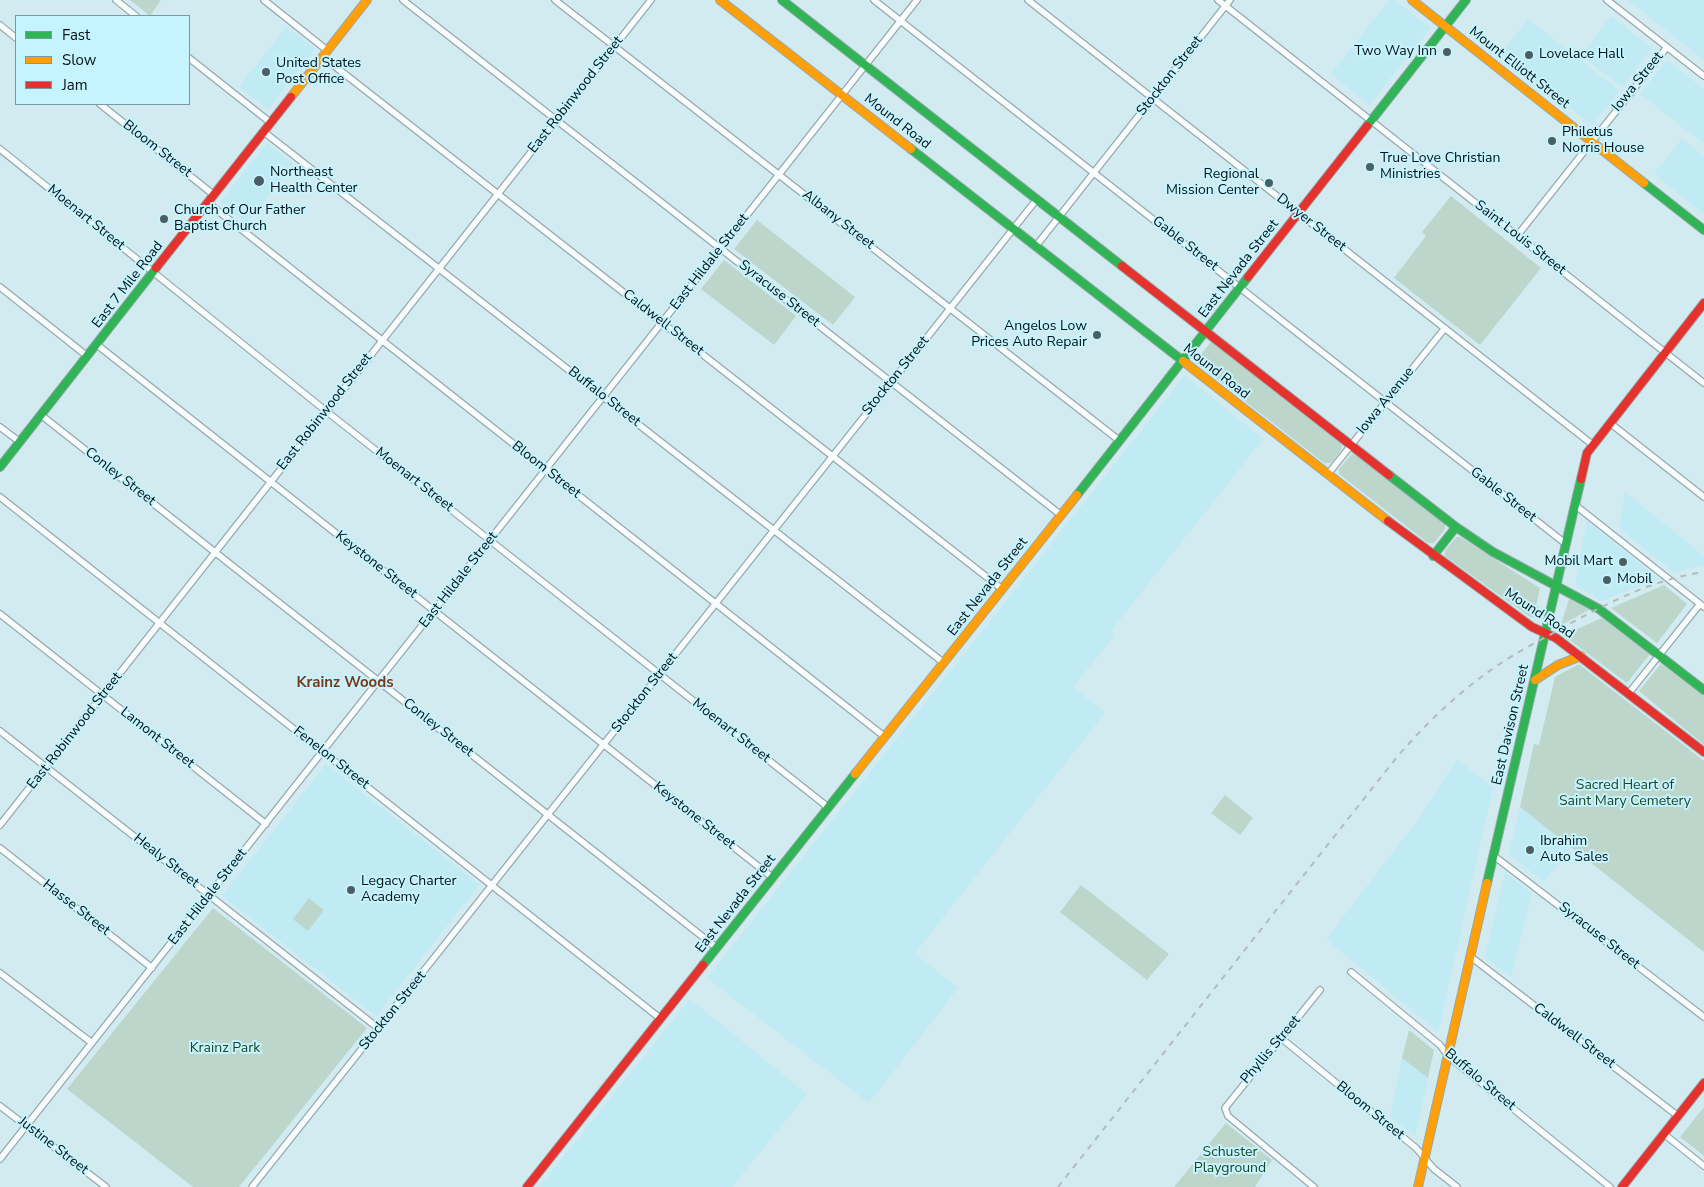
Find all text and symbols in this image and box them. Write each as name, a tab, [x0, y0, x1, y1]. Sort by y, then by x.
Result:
legend	[15, 15, 190, 105]
street label: Mount Elliott Street	[1465, 24, 1573, 112]
text: Fast	[62, 25, 90, 45]
street label: East Robinwood Street	[525, 33, 627, 157]
street label: Stockton Street	[1134, 33, 1206, 119]
place label: Two Way Inn	[1354, 44, 1437, 60]
marker: Two Way Inn	[1441, 46, 1453, 58]
place label: Lovelace Hall	[1539, 47, 1624, 63]
marker: Lovelace Hall	[1523, 49, 1535, 61]
street label: Iowa Street	[1609, 49, 1667, 115]
text: Slow	[62, 50, 96, 70]
place label: United States Post Office	[276, 56, 361, 88]
marker: United States Post Office	[260, 66, 272, 78]
text: Jam	[62, 75, 88, 95]
street label: Mound Road	[860, 91, 934, 153]
street label: Bloom Street	[119, 117, 195, 181]
place label: Philetus Norris House	[1562, 125, 1644, 158]
marker: Philetus Norris House	[1546, 135, 1558, 147]
place label: True Love Christian Ministries	[1380, 151, 1500, 184]
marker: True Love Christian Ministries	[1364, 161, 1376, 173]
place label: Northeast Health Center	[270, 165, 358, 198]
place label: Regional Mission Center	[1166, 167, 1259, 200]
marker: Northeast Health Center	[252, 174, 266, 188]
marker: Regional Mission Center	[1263, 177, 1275, 189]
street label: Moenart Street	[44, 182, 128, 254]
street label: Albany Street	[799, 187, 877, 253]
street label: Dwyer Street	[1273, 191, 1349, 255]
street label: Saint Louis Street	[1471, 197, 1569, 279]
place label: Church of Our Father Baptist Church	[174, 203, 305, 236]
street label: East Hildale Street	[667, 211, 753, 313]
marker: Church of Our Father Baptist Church	[158, 213, 170, 225]
street label: Gable Street	[1149, 213, 1221, 275]
street label: East Nevada Street	[1195, 216, 1283, 322]
street label: East 7 Mile Road	[89, 238, 167, 332]
street label: Syracuse Street	[735, 257, 823, 331]
street label: Caldwell Street	[619, 286, 707, 360]
place label: Angelos Low Prices Auto Repair	[971, 319, 1087, 352]
marker: Angelos Low Prices Auto Repair	[1091, 329, 1103, 341]
street label: Stockton Street	[859, 333, 933, 419]
street label: Mound Road	[1179, 341, 1253, 403]
street label: East Robinwood Street	[274, 350, 376, 474]
street label: Buffalo Street	[564, 363, 644, 431]
street label: Iowa Avenue	[1354, 364, 1418, 438]
street label: Bloom Street	[508, 438, 584, 502]
street label: Conley Street	[81, 444, 159, 510]
street label: Moenart Street	[372, 444, 456, 516]
street label: Gable Street	[1467, 464, 1539, 526]
street label: Keystone Street	[332, 528, 420, 602]
street label: East Hildale Street	[416, 529, 502, 631]
street label: East Nevada Street	[944, 534, 1032, 640]
place label: Mobil Mart	[1544, 554, 1613, 570]
marker: Mobil Mart	[1617, 556, 1629, 568]
place label: Mobil	[1617, 572, 1652, 588]
marker: Mobil	[1601, 574, 1613, 586]
street label: Mound Road	[1501, 585, 1577, 643]
street label: Stockton Street	[609, 650, 681, 736]
street label: East Davison Street	[1489, 663, 1533, 787]
street label: East Robinwood Street	[24, 669, 126, 793]
district label: Krainz Woods	[296, 674, 394, 692]
street label: Conley Street	[399, 695, 477, 761]
street label: Moenart Street	[689, 695, 773, 767]
street label: Lamont Street	[117, 704, 197, 772]
street label: Fenelon Street	[290, 723, 372, 793]
park label: Sacred Heart of Saint Mary Cemetery	[1559, 778, 1691, 810]
street label: Keystone Street	[650, 779, 738, 853]
street label: Healy Street	[130, 830, 202, 892]
place label: Ibrahim Auto Sales	[1540, 834, 1609, 866]
marker: Ibrahim Auto Sales	[1524, 844, 1536, 856]
street label: East Hildale Street	[165, 846, 251, 948]
street label: East Nevada Street	[692, 851, 780, 957]
place label: Legacy Charter Academy	[361, 874, 456, 906]
street label: Hasse Street	[39, 877, 113, 939]
marker: Legacy Charter Academy	[345, 884, 357, 896]
street label: Syracuse Street	[1555, 899, 1643, 973]
street label: Stockton Street	[356, 968, 430, 1054]
street label: Caldwell Street	[1530, 1000, 1618, 1072]
street label: Phyllis Street	[1238, 1012, 1304, 1088]
park label: Krainz Park	[190, 1041, 260, 1057]
street label: Buffalo Street	[1441, 1045, 1519, 1115]
street label: Bloom Street	[1333, 1078, 1407, 1144]
street label: Justine Street	[15, 1113, 91, 1179]
park label: Schuster Playground	[1194, 1145, 1266, 1178]

